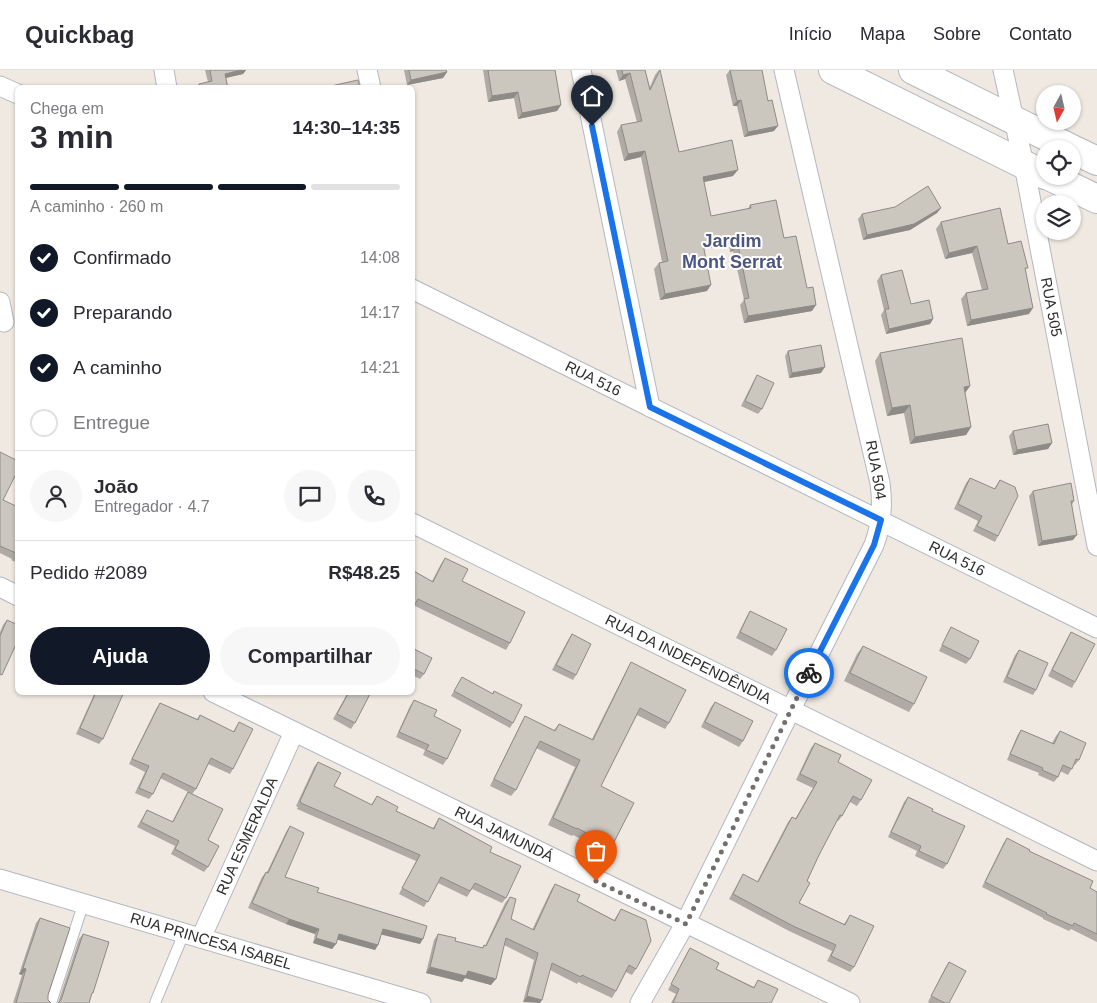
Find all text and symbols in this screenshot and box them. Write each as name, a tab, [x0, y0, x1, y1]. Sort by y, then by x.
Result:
text: Quickbag	[25, 21, 134, 48]
text: Início	[789, 24, 832, 44]
text: Mapa	[860, 24, 905, 44]
text: Sobre	[933, 24, 981, 44]
text: Contato	[1009, 24, 1072, 44]
pin	[571, 75, 613, 126]
icon: home	[578, 82, 606, 110]
north arrow	[1036, 85, 1081, 130]
map controls	[1036, 85, 1081, 240]
text: Chega em	[30, 100, 104, 117]
text: 14:30–14:35	[292, 117, 400, 138]
text: 3 min	[30, 119, 114, 155]
button: locate	[1036, 140, 1081, 185]
button: layers	[1036, 195, 1081, 240]
text: A caminho · 260 m	[30, 198, 163, 215]
district label: Jardim Mont Serrat	[682, 231, 782, 272]
icon: check	[30, 244, 58, 272]
text: Confirmado	[73, 247, 171, 268]
text: 14:08	[360, 249, 400, 266]
street label: RUA 505	[1038, 276, 1066, 338]
icon: check	[30, 299, 58, 327]
text: Preparando	[73, 302, 172, 323]
text: 14:17	[360, 304, 400, 321]
icon: check	[30, 354, 58, 382]
text: A caminho	[73, 357, 162, 378]
street label: RUA 516	[563, 357, 624, 399]
text: 14:21	[360, 359, 400, 376]
text: Entregue	[73, 412, 150, 433]
street label: RUA 504	[863, 439, 890, 501]
button: person	[30, 470, 82, 522]
button: chat	[284, 470, 336, 522]
button: phone	[348, 470, 400, 522]
text: João	[94, 476, 138, 497]
text: Entregador · 4.7	[94, 498, 210, 515]
street label: RUA 516	[926, 537, 988, 579]
text: Pedido #2089	[30, 562, 147, 583]
text: R$48.25	[328, 562, 400, 583]
street label: RUA DA INDEPENDÊNDIA	[603, 611, 774, 707]
button: Ajuda	[30, 627, 210, 685]
button: Compartilhar	[220, 627, 400, 685]
courier	[784, 648, 834, 698]
icon: bike	[795, 659, 823, 687]
street label: RUA ESMERALDA	[213, 774, 281, 897]
street label: RUA JAMUNDÁ	[452, 802, 556, 865]
pin	[575, 830, 617, 881]
icon: bag	[582, 837, 610, 865]
street label: RUA PRINCESA ISABEL	[128, 909, 294, 973]

